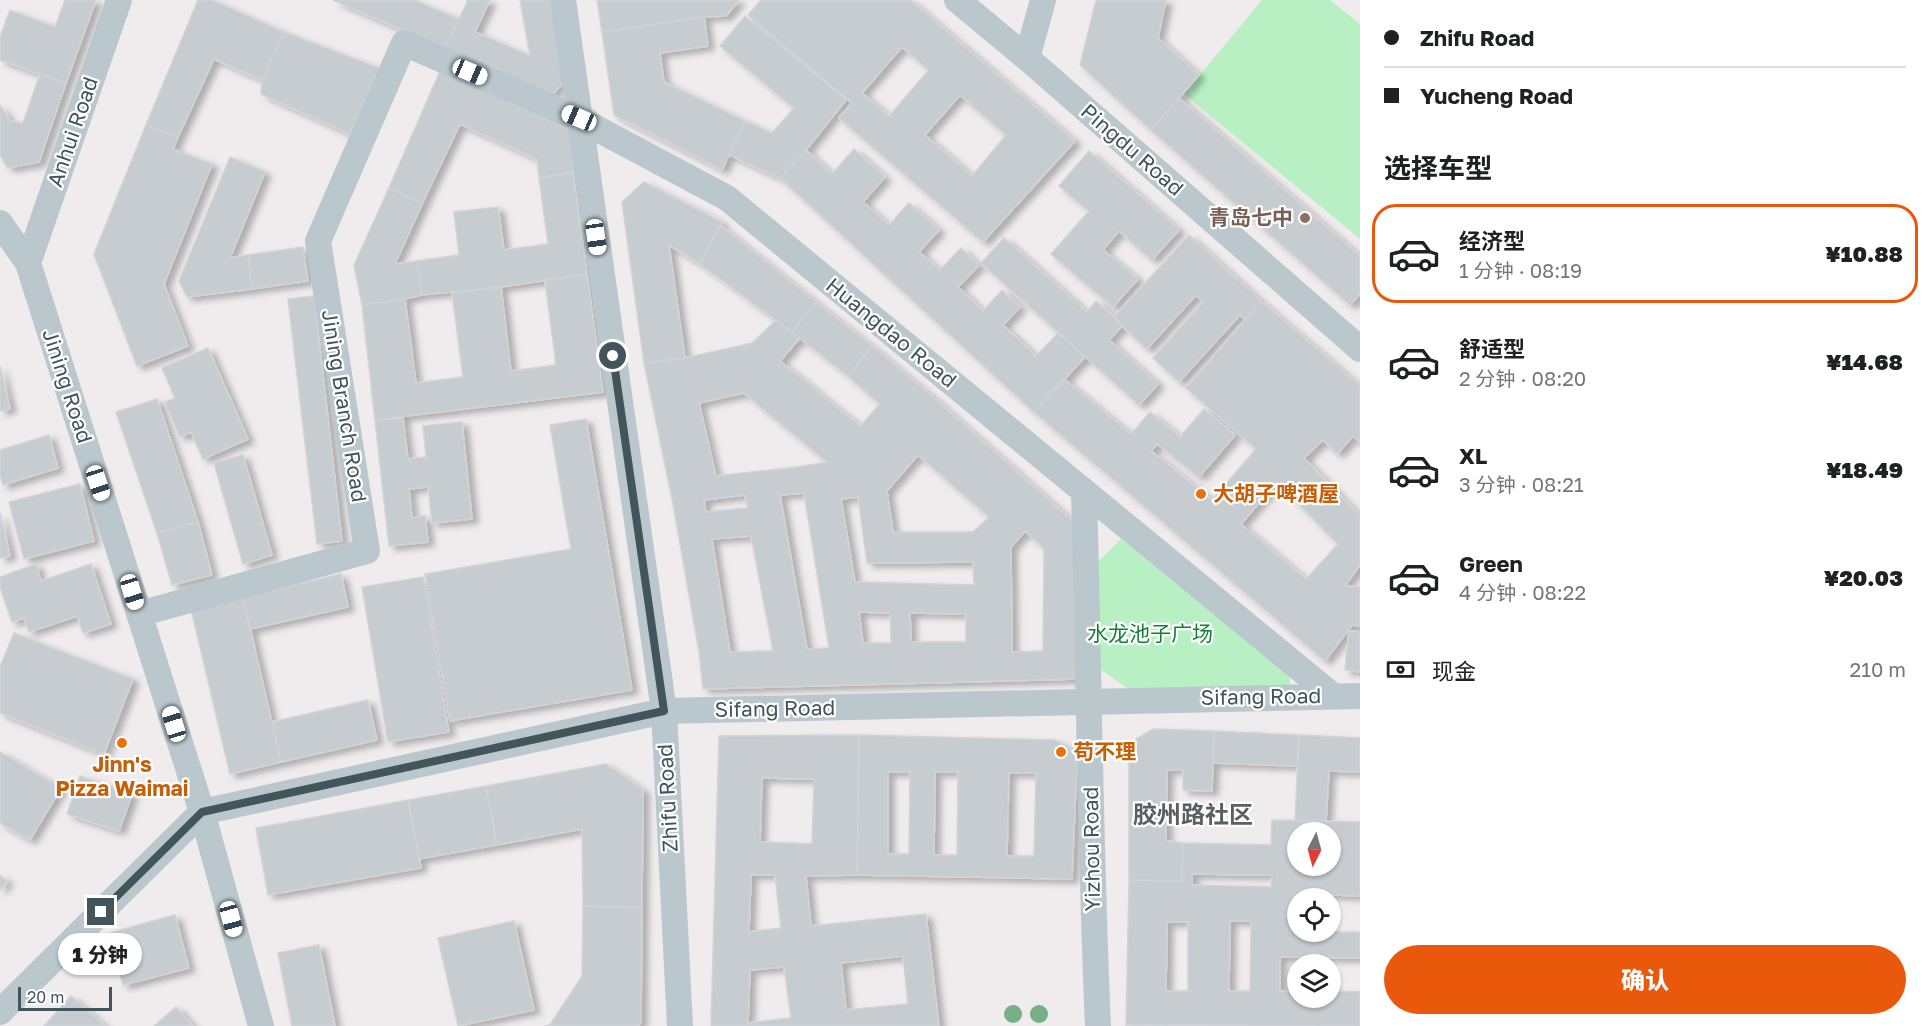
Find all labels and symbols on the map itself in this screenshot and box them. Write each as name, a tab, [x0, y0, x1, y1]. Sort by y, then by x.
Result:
car	[450, 57, 490, 87]
street label: Anhui Road	[41, 73, 103, 190]
street label: Pingdu Road	[1076, 98, 1189, 201]
car	[559, 103, 599, 133]
place label: 青岛七中	[1209, 204, 1293, 230]
marker: 青岛七中	[1298, 211, 1312, 225]
car	[585, 218, 607, 256]
street label: Huangdao Road	[821, 272, 962, 393]
street label: Jining Branch Road	[317, 308, 373, 504]
street label: Jining Road	[37, 325, 99, 446]
route start	[599, 342, 626, 369]
car	[84, 463, 112, 503]
place label: 大胡子啤酒屋	[1213, 480, 1339, 506]
marker: 大胡子啤酒屋	[1194, 487, 1208, 501]
car	[118, 572, 146, 612]
park label: 水龙池子广场	[1087, 620, 1213, 646]
street label: Sifang Road	[1200, 682, 1322, 710]
street label: Sifang Road	[714, 694, 836, 722]
car	[160, 704, 188, 744]
marker: Jinn's Pizza Waimai	[115, 736, 129, 750]
place label: 苟不理	[1073, 738, 1136, 764]
street label: Zhifu Road	[651, 743, 683, 853]
marker: 苟不理	[1054, 745, 1068, 759]
place label: Jinn's Pizza Waimai	[55, 751, 189, 801]
street label: Yizhou Road	[1077, 786, 1105, 912]
district label: 胶州路社区	[1133, 799, 1253, 828]
north arrow	[1287, 822, 1341, 876]
route end	[87, 898, 114, 925]
car	[218, 899, 244, 939]
callout: 1 分钟	[59, 933, 143, 975]
scale bar	[18, 984, 112, 1012]

